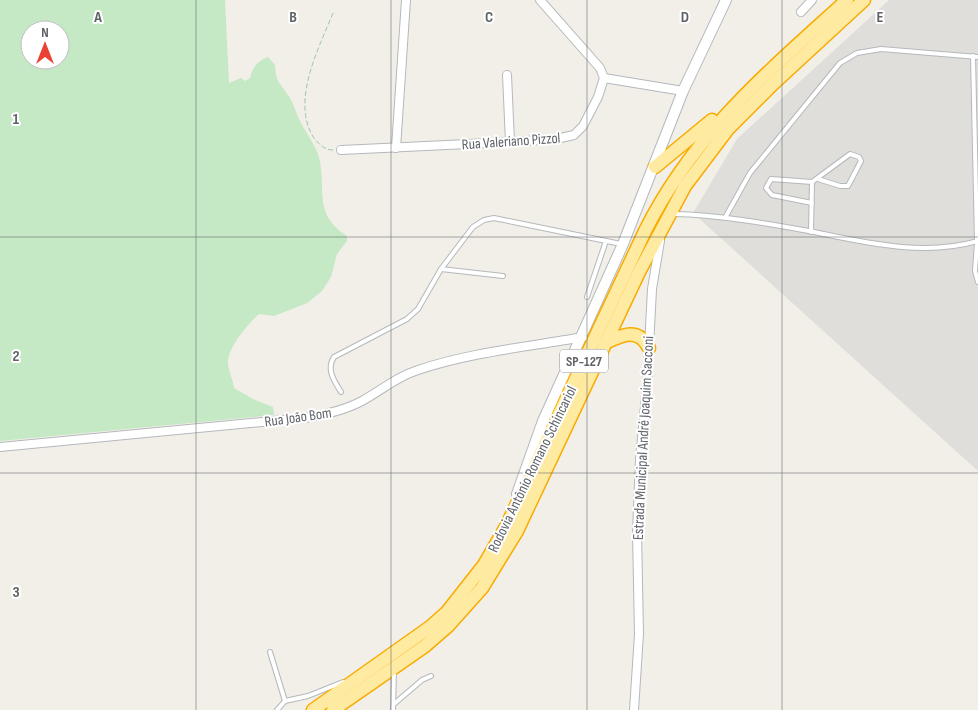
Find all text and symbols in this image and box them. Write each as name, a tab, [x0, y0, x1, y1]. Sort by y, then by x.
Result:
text: A	[93, 8, 102, 27]
text: B	[289, 8, 297, 27]
text: C	[485, 8, 493, 27]
text: D	[681, 8, 689, 27]
text: E	[877, 8, 884, 27]
north arrow	[20, 20, 70, 70]
text: N	[41, 24, 49, 41]
text: 1	[13, 110, 20, 129]
street label: Rua Valeriano Pizzol	[461, 129, 561, 154]
street label: Estrada Municipal André Joaquim Sacconi	[629, 335, 658, 541]
text: 2	[12, 347, 20, 366]
road number: SP-127	[560, 350, 608, 372]
street label: Rodovia Antônio Romano Schincariol	[484, 383, 581, 556]
street label: Rua João Bom	[263, 403, 333, 432]
text: 3	[12, 583, 20, 602]

